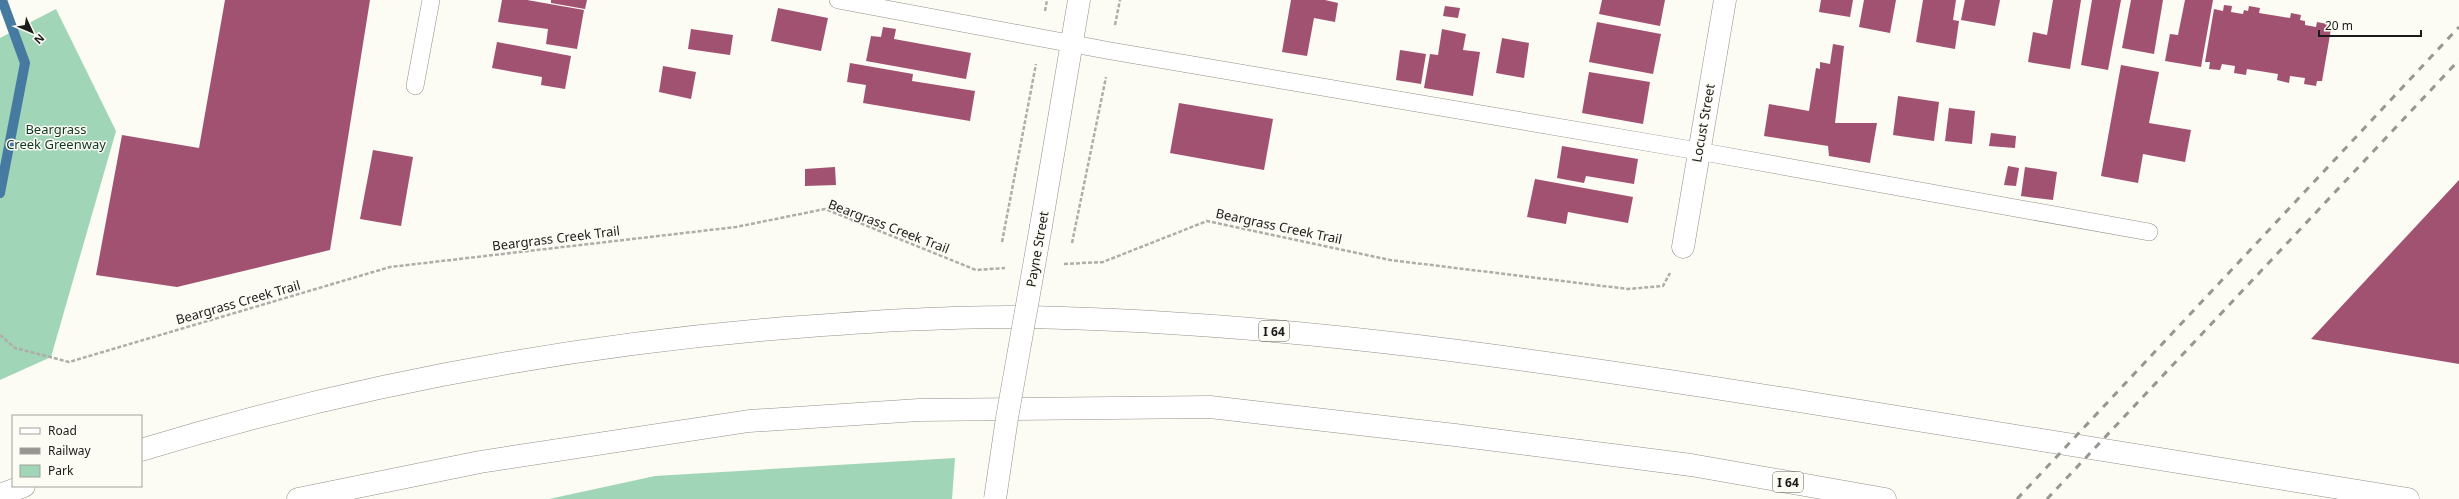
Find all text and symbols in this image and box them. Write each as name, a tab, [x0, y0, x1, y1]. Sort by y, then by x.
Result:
north arrow	[12, 12, 52, 52]
scale bar	[2319, 12, 2421, 38]
text: 20 m	[2325, 17, 2353, 34]
text: N	[31, 31, 48, 48]
street label: Locust Street	[1687, 82, 1719, 164]
park label: Beargrass Creek Greenway	[6, 120, 106, 153]
street label: Beargrass Creek Trail	[826, 195, 952, 257]
street label: Beargrass Creek Trail	[1214, 204, 1344, 248]
street label: Payne Street	[1021, 209, 1053, 288]
street label: Beargrass Creek Trail	[491, 221, 621, 255]
street label: Beargrass Creek Trail	[174, 276, 302, 328]
road number: I 64	[1259, 321, 1289, 341]
legend	[12, 415, 142, 487]
text: Road	[48, 422, 77, 439]
text: Railway	[48, 442, 92, 459]
text: Park	[48, 462, 74, 479]
road number: I 64	[1773, 472, 1803, 492]

